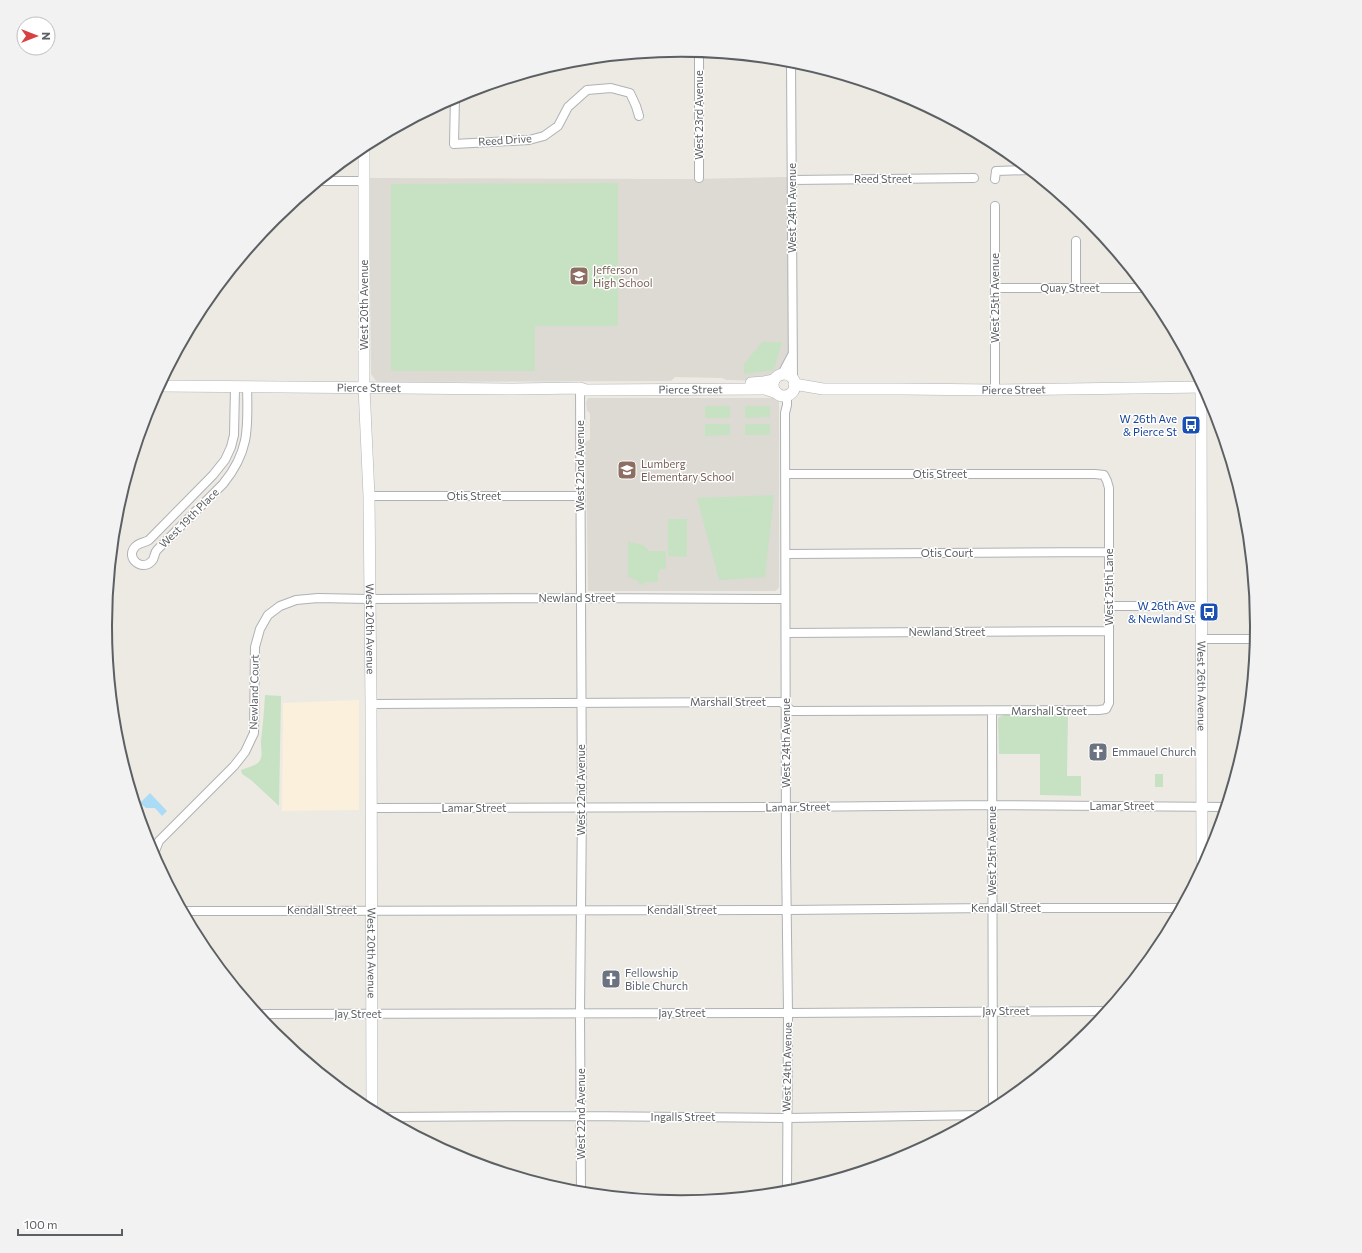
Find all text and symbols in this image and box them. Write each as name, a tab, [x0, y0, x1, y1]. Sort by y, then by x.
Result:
north arrow	[16, 16, 56, 56]
text: N	[40, 32, 53, 40]
street label: West 23rd Avenue	[692, 70, 705, 160]
street label: Reed Drive	[478, 131, 532, 148]
street label: West 24th Avenue	[785, 163, 798, 253]
street label: Reed Street	[854, 172, 913, 185]
street label: West 25th Avenue	[988, 253, 1001, 343]
street label: West 20th Avenue	[357, 259, 370, 350]
place label: Jefferson High School	[593, 263, 653, 289]
school or university icon: Jefferson High School	[568, 265, 590, 287]
street label: Quay Street	[1040, 281, 1100, 294]
street label: Pierce Street	[337, 381, 402, 394]
street label: Pierce Street	[658, 382, 723, 396]
street label: Pierce Street	[981, 382, 1046, 396]
place label: W 26th Ave & Pierce St	[1120, 412, 1177, 438]
bus stop icon: W 26th Ave & Pierce St	[1180, 414, 1202, 436]
street label: West 22nd Avenue	[573, 420, 586, 512]
place label: Lumberg Elementary School	[641, 457, 734, 483]
school or university icon: Lumberg Elementary School	[616, 459, 638, 481]
street label: Otis Street	[913, 467, 968, 480]
street label: West 19th Place	[156, 485, 221, 550]
street label: Otis Street	[447, 489, 502, 502]
street label: Otis Court	[921, 546, 974, 559]
street label: West 25th Lane	[1102, 548, 1115, 626]
street label: West 20th Avenue	[364, 583, 378, 675]
street label: Newland Street	[538, 591, 616, 604]
place label: W 26th Ave & Newland St	[1128, 599, 1195, 625]
bus stop icon: W 26th Ave & Newland St	[1198, 601, 1220, 623]
street label: Newland Street	[908, 625, 986, 638]
street label: West 26th Avenue	[1196, 641, 1209, 731]
street label: Newland Court	[246, 654, 261, 730]
street label: Marshall Street	[690, 695, 767, 708]
street label: West 24th Avenue	[779, 698, 792, 788]
street label: Marshall Street	[1011, 704, 1088, 717]
church icon: Emmauel Church	[1087, 741, 1109, 763]
street label: West 22nd Avenue	[574, 744, 587, 836]
place label: Emmauel Church	[1112, 745, 1196, 758]
street label: Lamar Street	[765, 799, 831, 814]
street label: Lamar Street	[1090, 799, 1155, 812]
street label: Lamar Street	[442, 801, 507, 814]
street label: West 25th Avenue	[985, 806, 998, 896]
street label: Kendall Street	[971, 901, 1041, 914]
street label: Kendall Street	[287, 903, 357, 916]
street label: Kendall Street	[647, 903, 717, 916]
street label: West 20th Avenue	[365, 907, 379, 998]
place label: Fellowship Bible Church	[625, 966, 688, 992]
church icon: Fellowship Bible Church	[600, 968, 622, 990]
street label: Jay Street	[982, 1004, 1030, 1018]
street label: Jay Street	[658, 1006, 706, 1020]
street label: Jay Street	[334, 1007, 382, 1021]
street label: West 24th Avenue	[779, 1022, 794, 1112]
street label: West 22nd Avenue	[574, 1068, 587, 1160]
street label: Ingalls Street	[651, 1110, 716, 1123]
scale bar	[18, 1211, 122, 1237]
text: 100 m	[24, 1217, 58, 1231]

